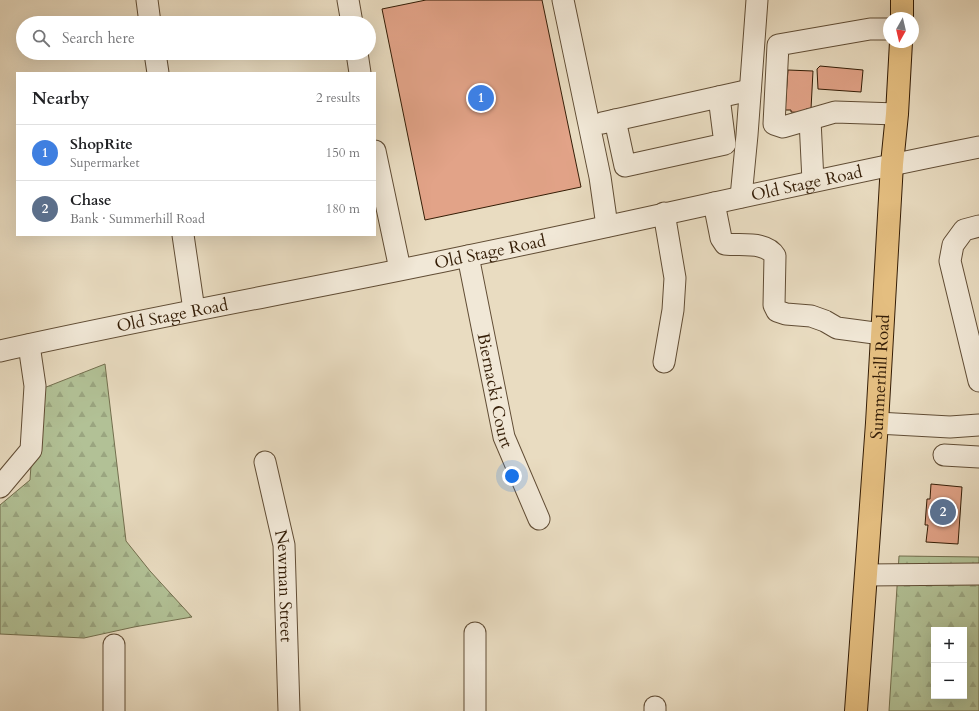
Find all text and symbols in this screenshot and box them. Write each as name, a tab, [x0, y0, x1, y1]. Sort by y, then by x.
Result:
north arrow	[883, 12, 919, 48]
search box	[16, 16, 376, 60]
icon: search	[30, 27, 52, 49]
text: Search here	[62, 28, 135, 48]
pin: 1	[468, 83, 494, 113]
text: Nearby	[32, 87, 89, 110]
text: 2 results	[316, 89, 360, 107]
text: ShopRite	[70, 134, 133, 154]
text: 1	[42, 144, 48, 162]
text: 150 m	[326, 144, 360, 162]
text: Supermarket	[70, 154, 140, 172]
street label: Old Stage Road	[749, 160, 864, 207]
text: Chase	[70, 190, 111, 210]
text: 2	[42, 200, 48, 218]
text: 180 m	[326, 200, 360, 218]
text: Bank · Summerhill Road	[70, 210, 205, 228]
street label: Old Stage Road	[432, 229, 548, 275]
street label: Old Stage Road	[115, 293, 230, 338]
street label: Summerhill Road	[865, 314, 895, 440]
street label: Biernacki Court	[472, 331, 519, 452]
your location	[502, 466, 522, 486]
pin: 2	[930, 497, 956, 527]
street label: Newman Street	[269, 527, 298, 643]
map controls	[931, 627, 967, 699]
button: +	[931, 627, 967, 663]
button: −	[931, 663, 967, 699]

